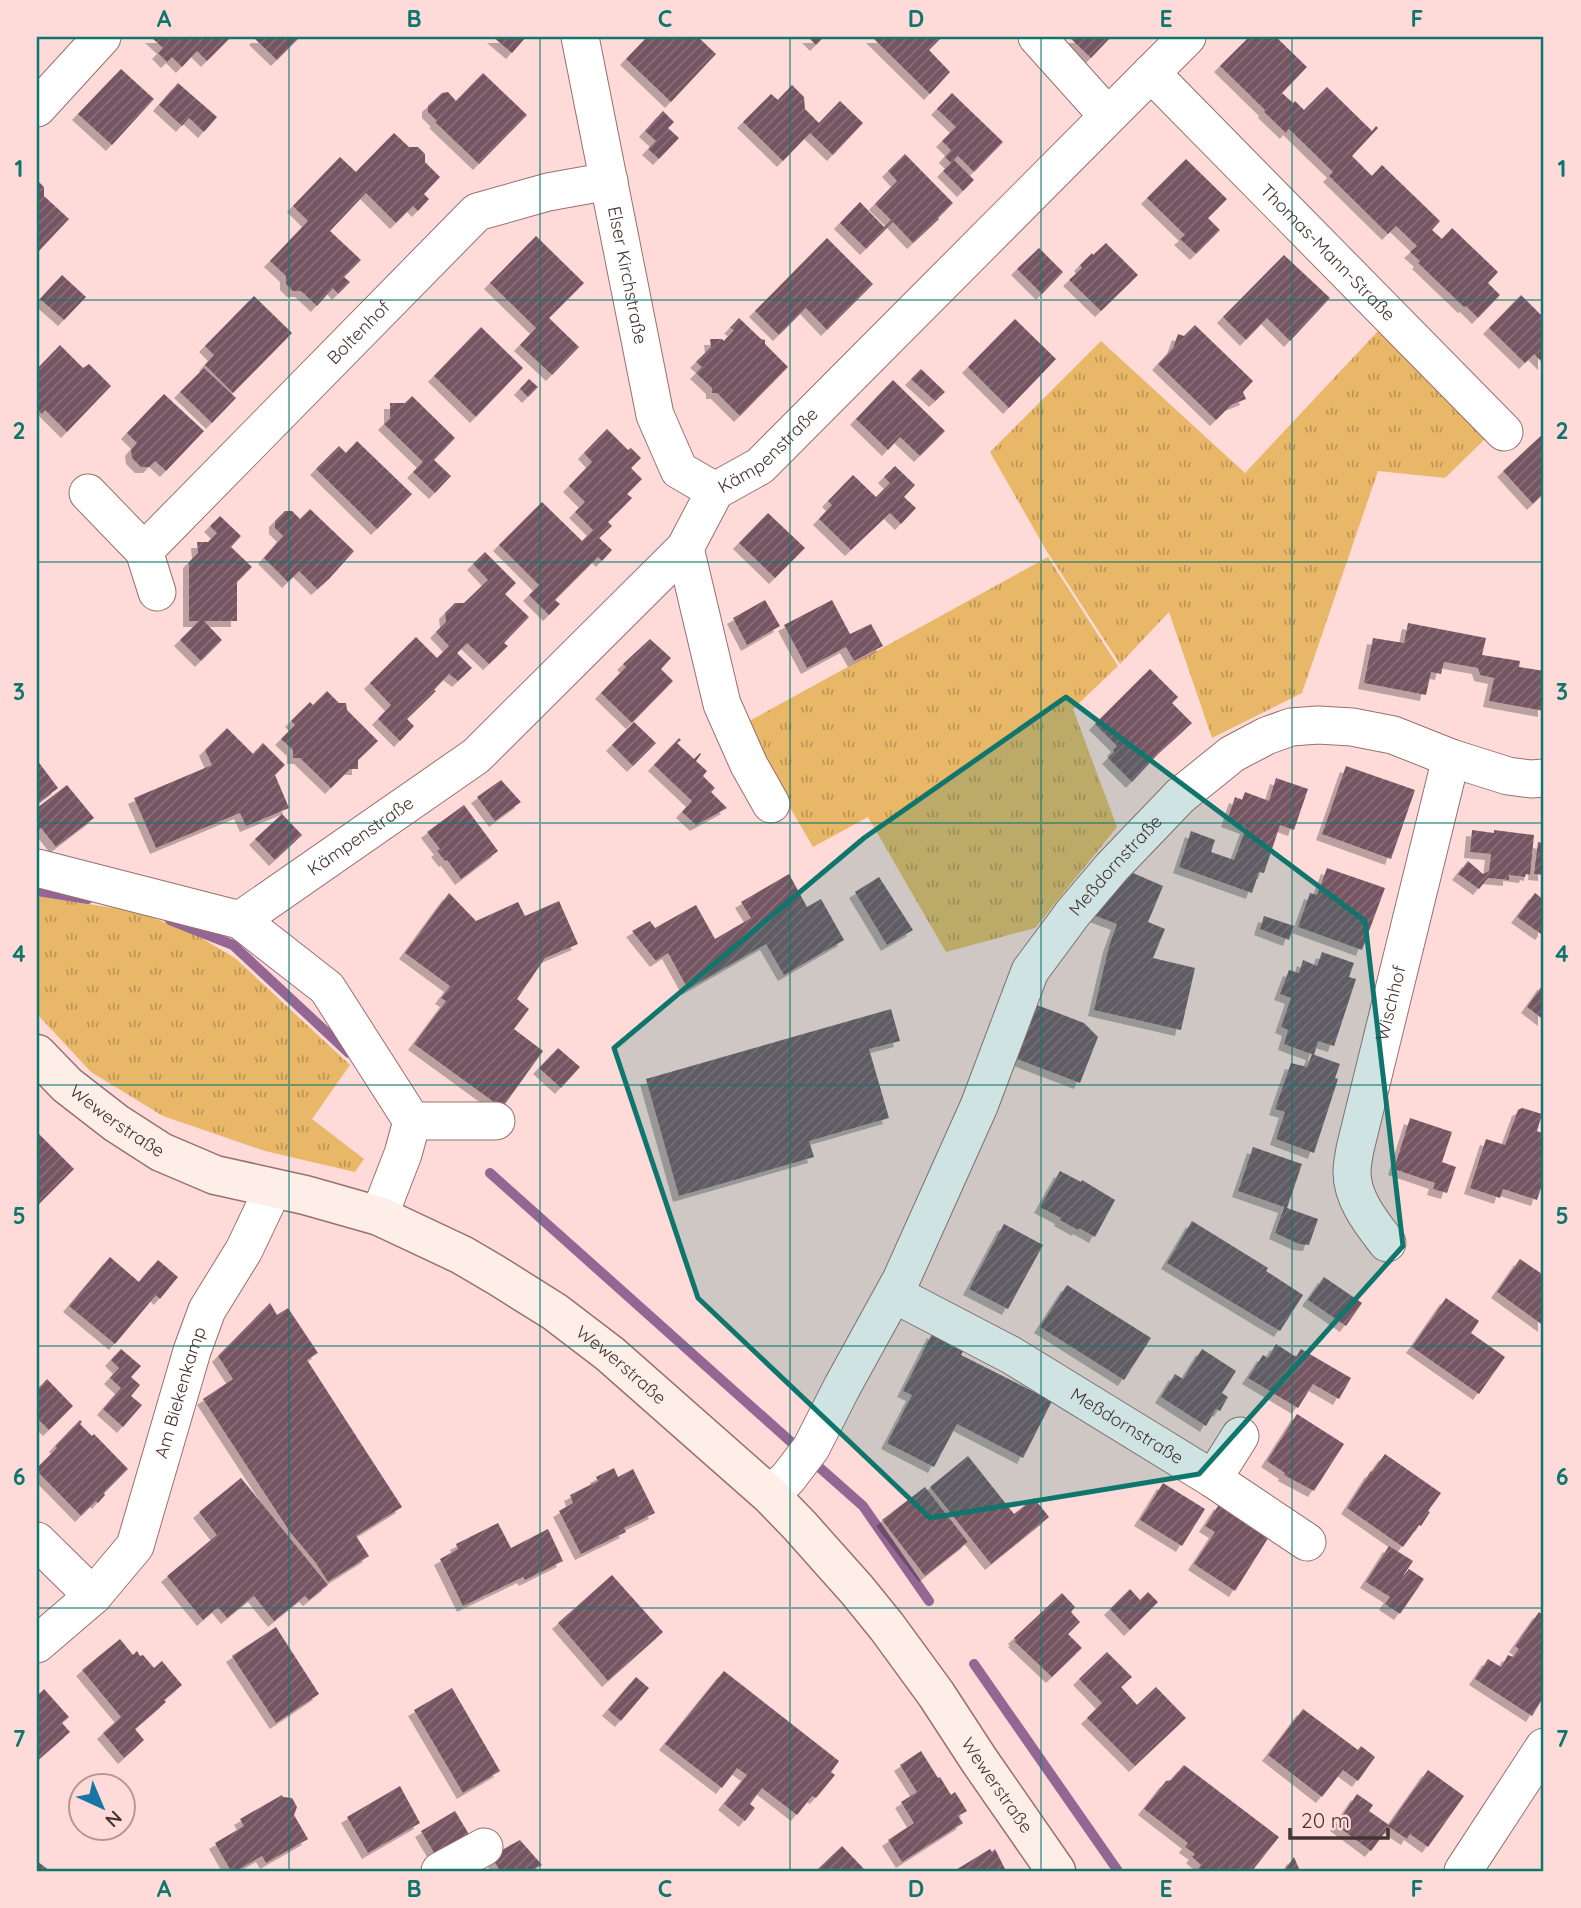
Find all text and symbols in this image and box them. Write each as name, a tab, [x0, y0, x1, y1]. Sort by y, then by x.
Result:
text: A	[157, 4, 172, 33]
text: B	[406, 4, 422, 33]
text: C	[658, 4, 672, 33]
text: D	[908, 4, 924, 33]
text: E	[1159, 4, 1173, 33]
text: F	[1411, 4, 1423, 33]
text: 1	[15, 154, 23, 183]
text: 1	[1558, 154, 1566, 183]
street label: Thomas-Mann-Straße	[1256, 179, 1401, 326]
street label: Elser Kirchstraße	[603, 204, 653, 346]
street label: Boltenhof	[322, 295, 395, 369]
street label: Kämpenstraße	[714, 402, 823, 498]
text: 2	[12, 416, 26, 445]
text: 2	[1555, 416, 1569, 445]
text: 3	[13, 677, 25, 706]
text: 3	[1556, 677, 1568, 706]
street label: Kämpenstraße	[303, 791, 418, 881]
street label: Meßdornstraße	[1063, 810, 1167, 921]
text: 4	[12, 939, 26, 968]
text: 4	[1555, 939, 1569, 968]
street label: Wischhof	[1370, 962, 1411, 1043]
street label: Wewerstraße	[65, 1079, 169, 1162]
text: 5	[12, 1201, 26, 1230]
text: 5	[1555, 1201, 1569, 1230]
street label: Wewerstraße	[571, 1320, 671, 1409]
street label: Am Biekenkamp	[149, 1323, 211, 1461]
street label: Meßdornstraße	[1066, 1382, 1188, 1469]
text: 6	[13, 1462, 25, 1491]
text: 6	[1556, 1462, 1568, 1491]
text: 7	[13, 1724, 26, 1753]
text: 7	[1556, 1724, 1569, 1753]
street label: Wewerstraße	[956, 1733, 1038, 1837]
north arrow	[66, 1772, 136, 1842]
scale bar	[1290, 1796, 1388, 1840]
text: N	[100, 1806, 127, 1833]
text: 20 m	[1301, 1807, 1350, 1833]
text: A	[157, 1874, 172, 1903]
text: B	[406, 1874, 422, 1903]
text: C	[658, 1874, 672, 1903]
text: D	[908, 1874, 924, 1903]
text: E	[1159, 1874, 1173, 1903]
text: F	[1411, 1874, 1423, 1903]

